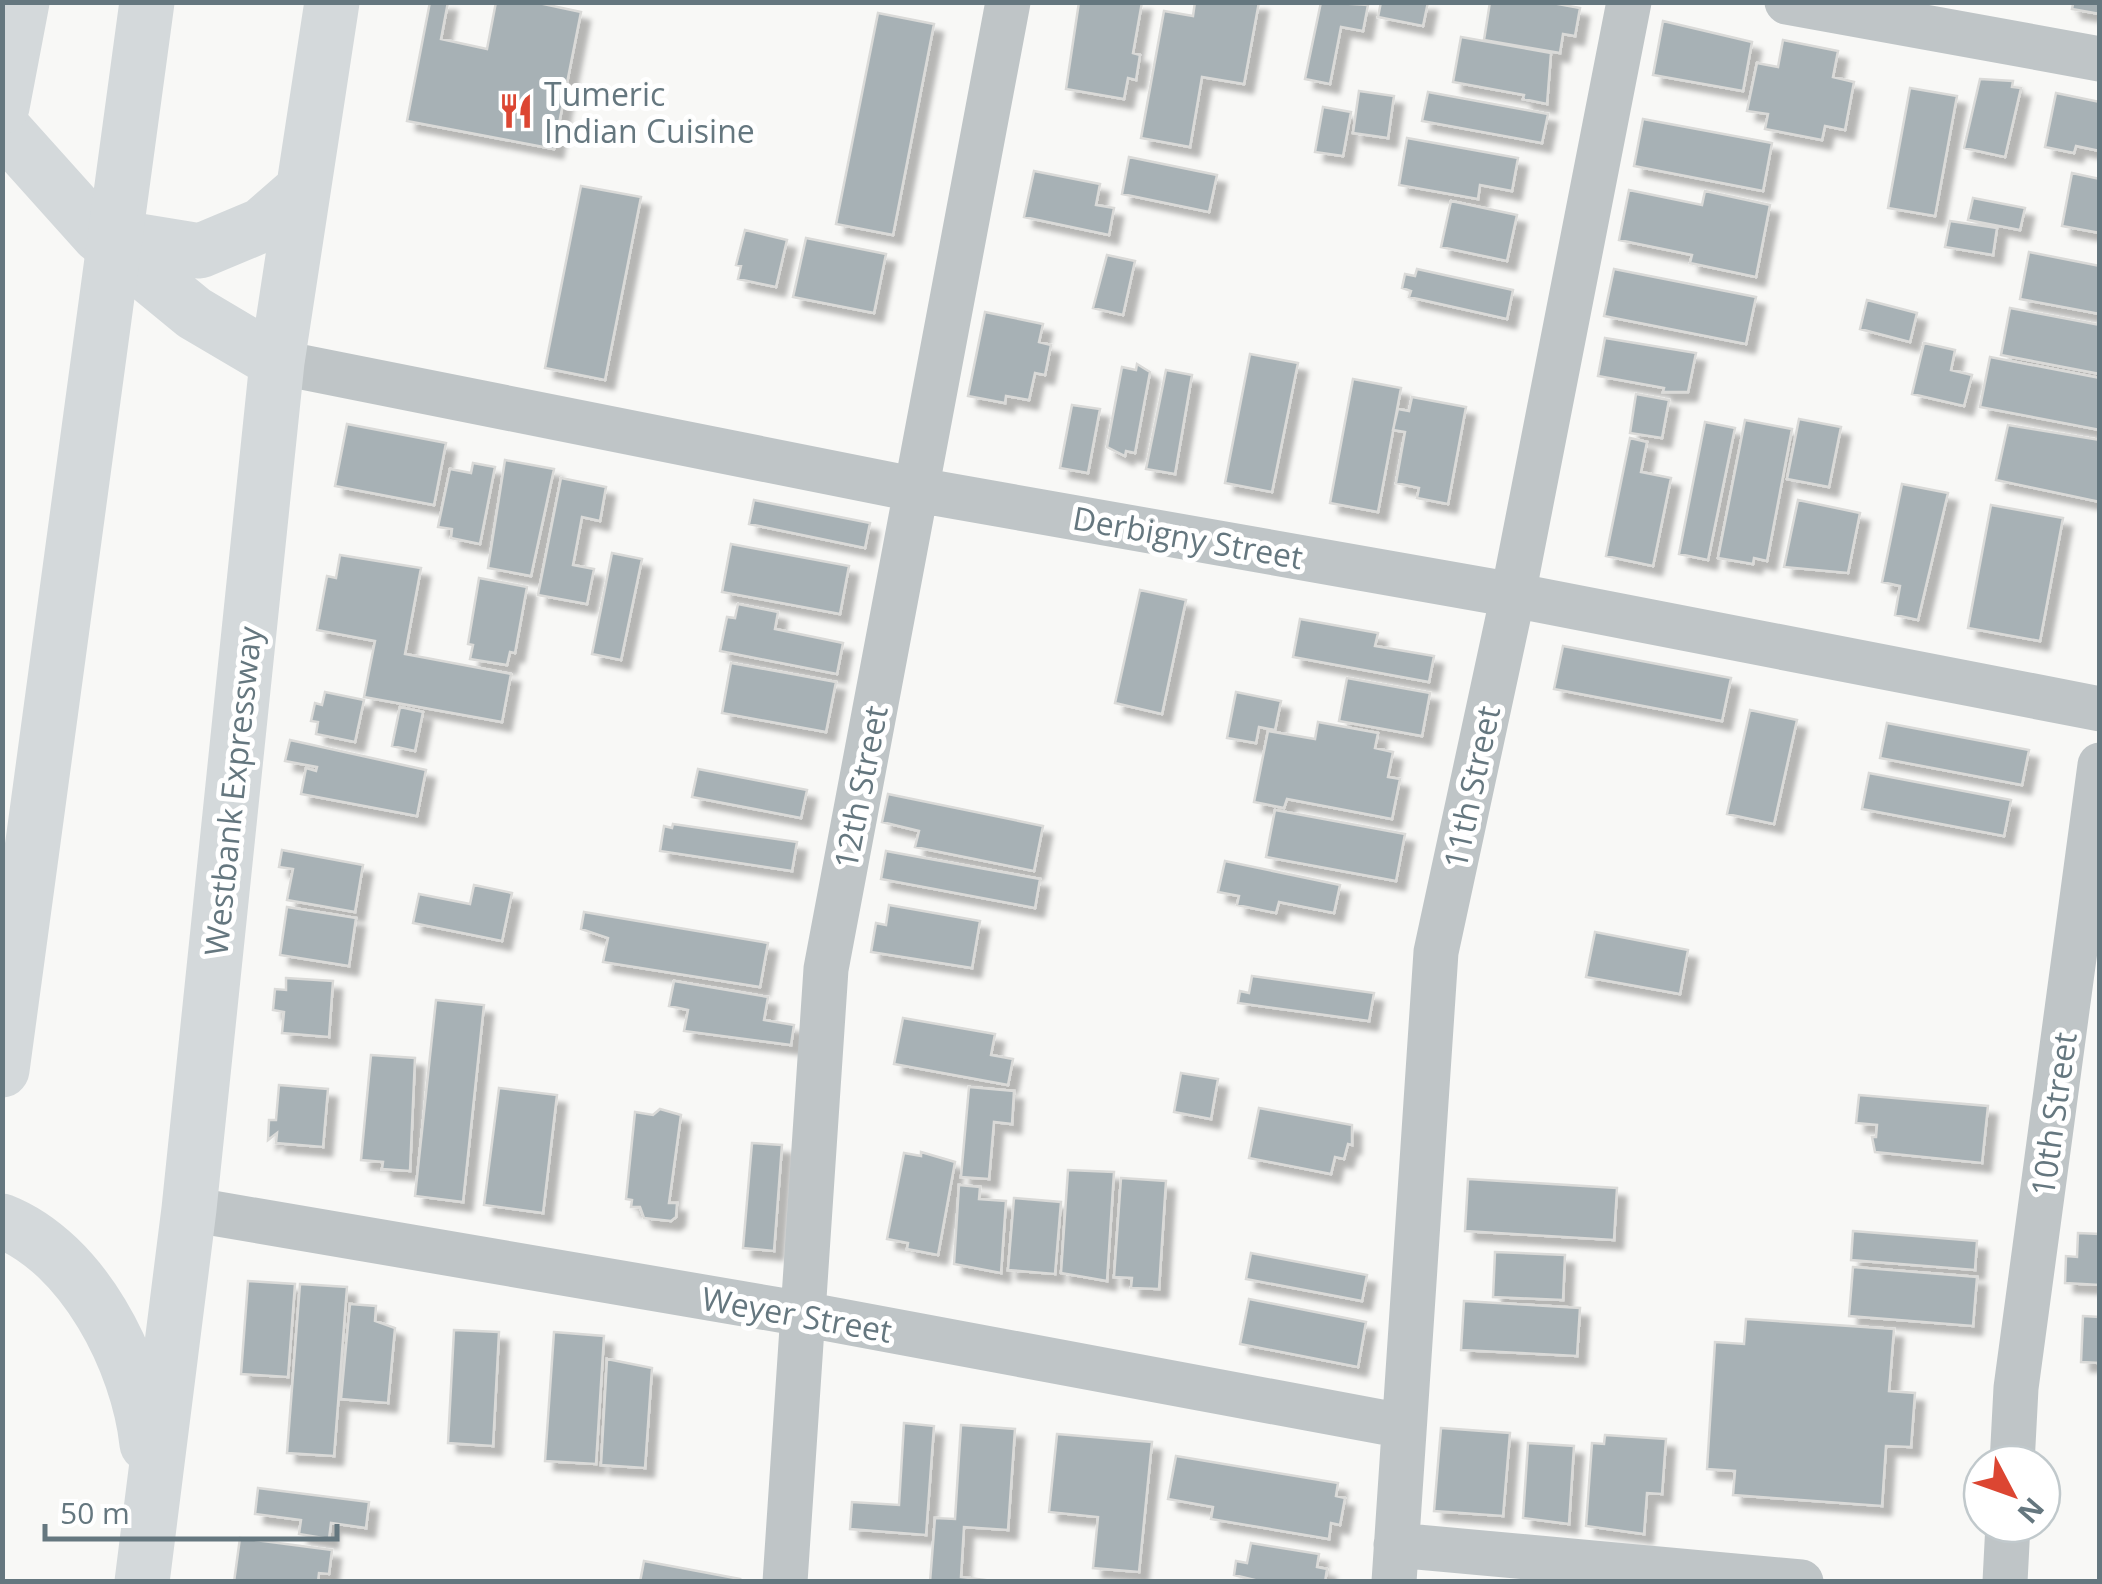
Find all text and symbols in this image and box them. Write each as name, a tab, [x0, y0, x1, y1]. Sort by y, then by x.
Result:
place label: Tumeric Indian Cuisine	[544, 72, 755, 152]
restaurant icon: Tumeric Indian Cuisine	[497, 92, 535, 130]
street label: Derbigny Street	[1070, 496, 1306, 578]
street label: Westbank Expressway	[193, 623, 271, 958]
street label: 12th Street	[823, 702, 897, 872]
street label: 11th Street	[1433, 702, 1509, 872]
street label: 10th Street	[2020, 1029, 2086, 1199]
street label: Weyer Street	[699, 1276, 895, 1352]
north arrow	[1962, 1444, 2062, 1544]
scale bar	[45, 1479, 338, 1541]
text: N	[2010, 1490, 2053, 1532]
text: 50 m	[60, 1492, 130, 1533]

